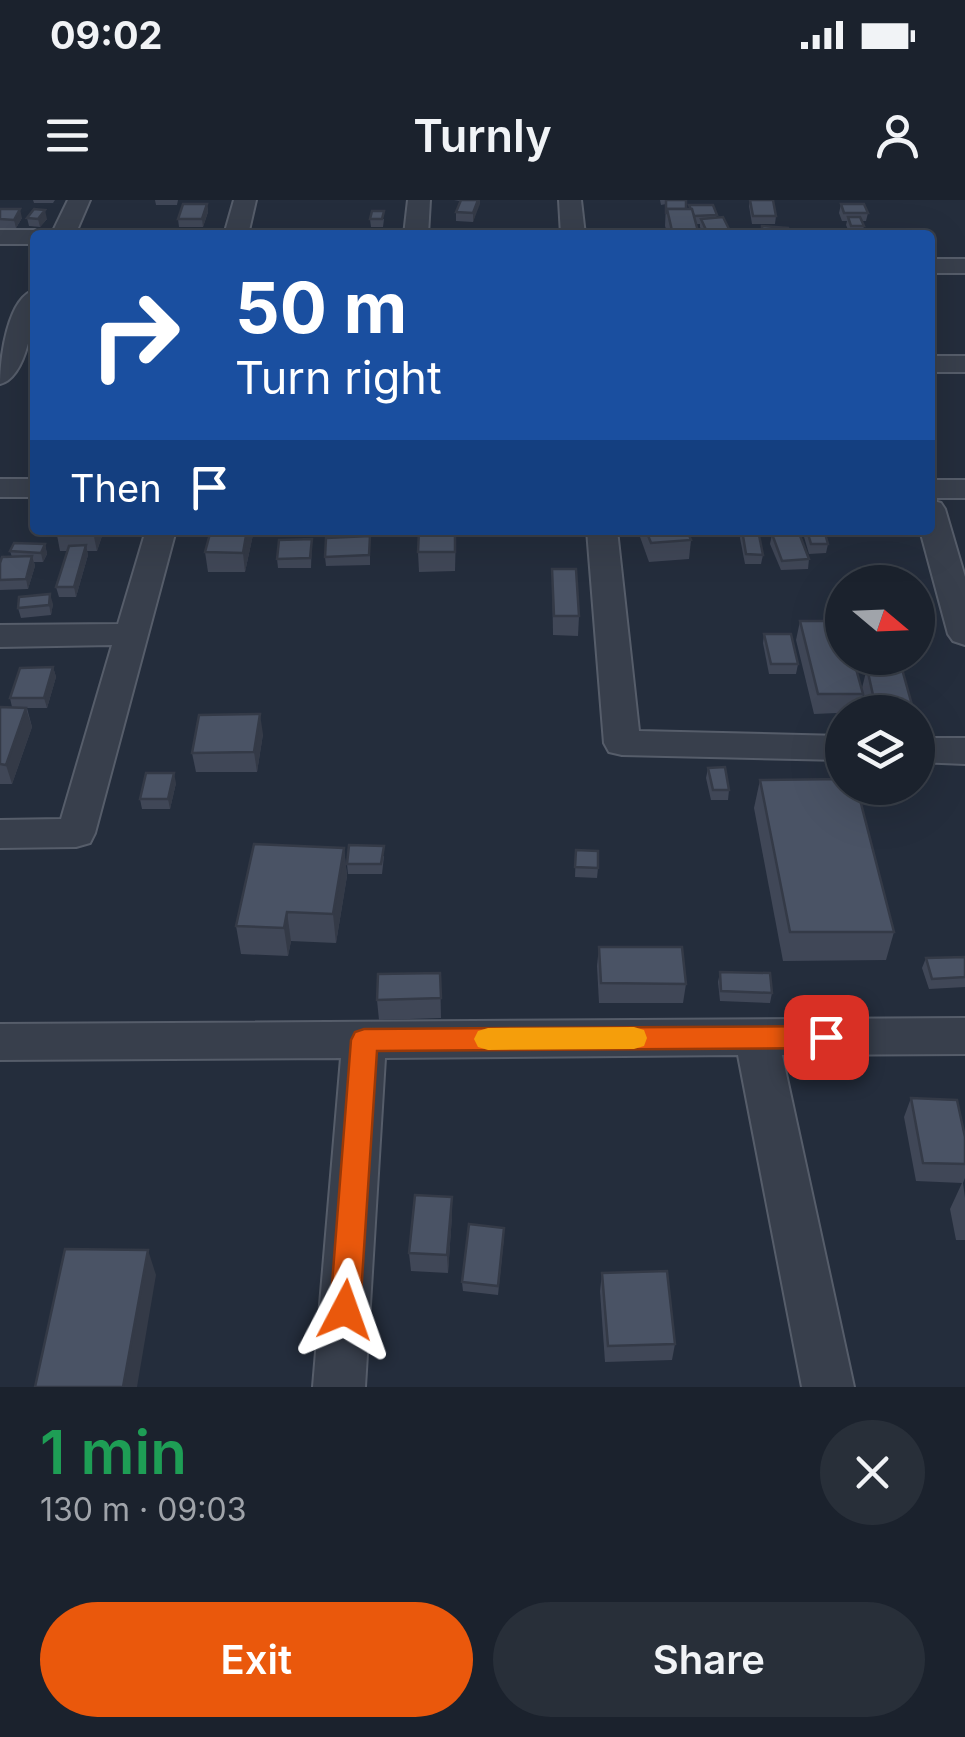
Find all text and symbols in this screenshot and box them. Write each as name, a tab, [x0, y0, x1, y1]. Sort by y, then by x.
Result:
text: 09:02	[50, 12, 163, 58]
icon: menu	[40, 108, 95, 163]
text: Turnly	[413, 108, 552, 163]
icon: person	[870, 108, 925, 163]
text: 50 m	[235, 265, 407, 350]
icon: right	[70, 270, 200, 400]
text: Turn right	[235, 350, 442, 405]
icon: arrive	[182, 460, 237, 515]
text: Then	[70, 465, 162, 511]
north arrow	[825, 565, 935, 675]
map controls	[825, 565, 935, 805]
button: layers	[825, 695, 935, 805]
pin	[784, 995, 869, 1080]
icon: arrive	[799, 1010, 854, 1065]
position arrow	[293, 1258, 397, 1362]
text: 1 min	[40, 1416, 187, 1488]
button: close	[820, 1420, 925, 1525]
text: 130 m · 09:03	[40, 1490, 246, 1529]
button: Exit	[40, 1602, 473, 1717]
button: Share	[493, 1602, 925, 1717]

